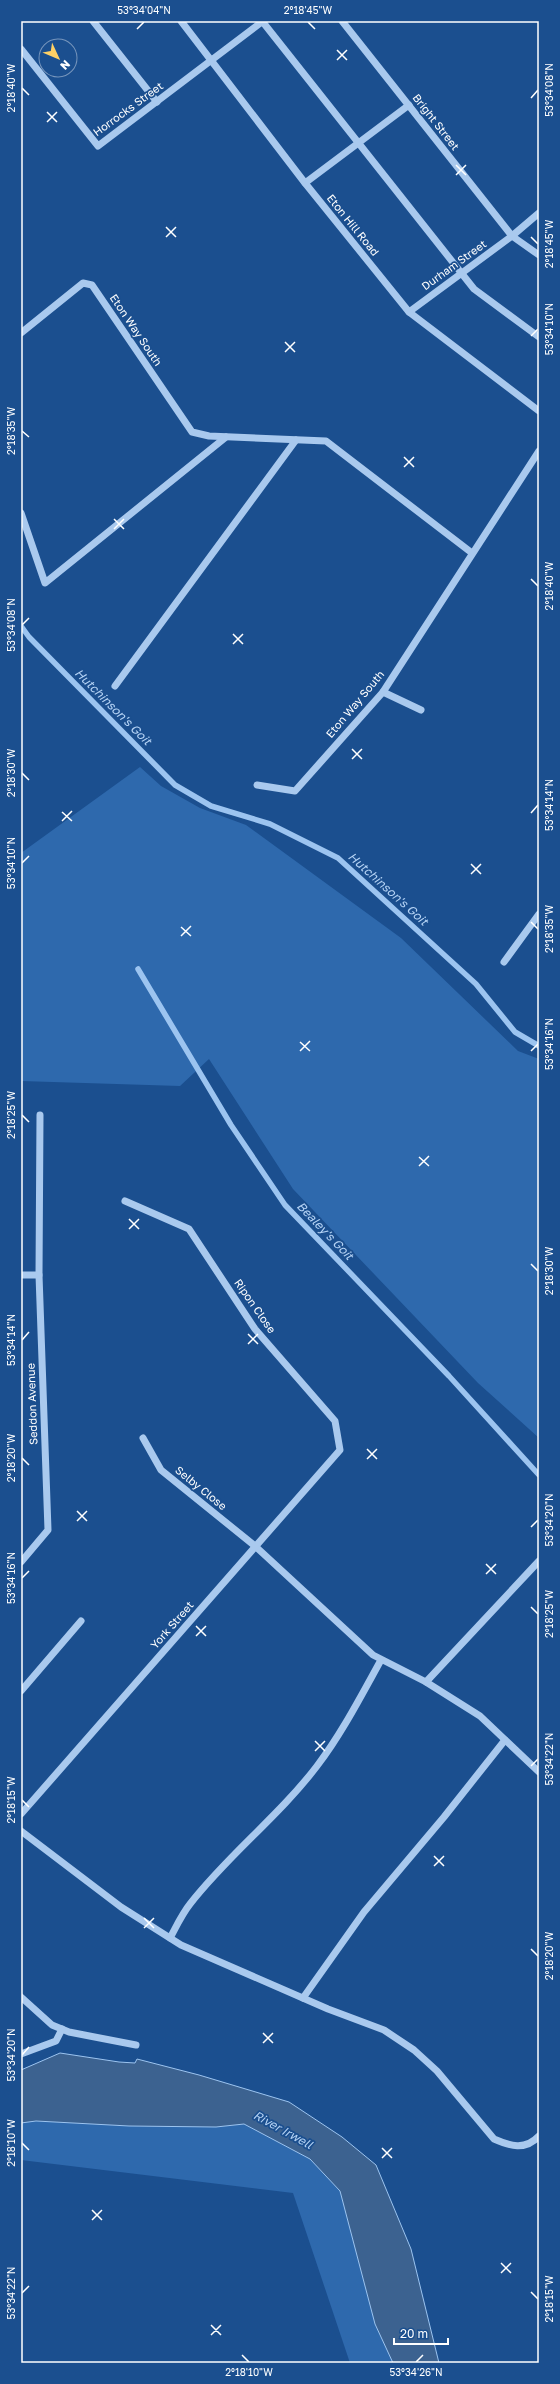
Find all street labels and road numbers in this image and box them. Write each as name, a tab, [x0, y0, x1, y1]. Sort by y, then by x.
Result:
street label: Horrocks Street	[90, 79, 165, 138]
street label: Bright Street	[410, 91, 462, 152]
street label: Eton Hill Road	[325, 191, 382, 258]
street label: Durham Street	[419, 237, 489, 292]
street label: Eton Way South	[108, 291, 165, 368]
street label: Eton Way South	[323, 667, 387, 740]
street label: Ripon Close	[232, 1276, 279, 1335]
street label: Seddon Avenue	[24, 1363, 39, 1445]
street label: Selby Close	[173, 1463, 230, 1512]
street label: York Street	[148, 1598, 196, 1651]

